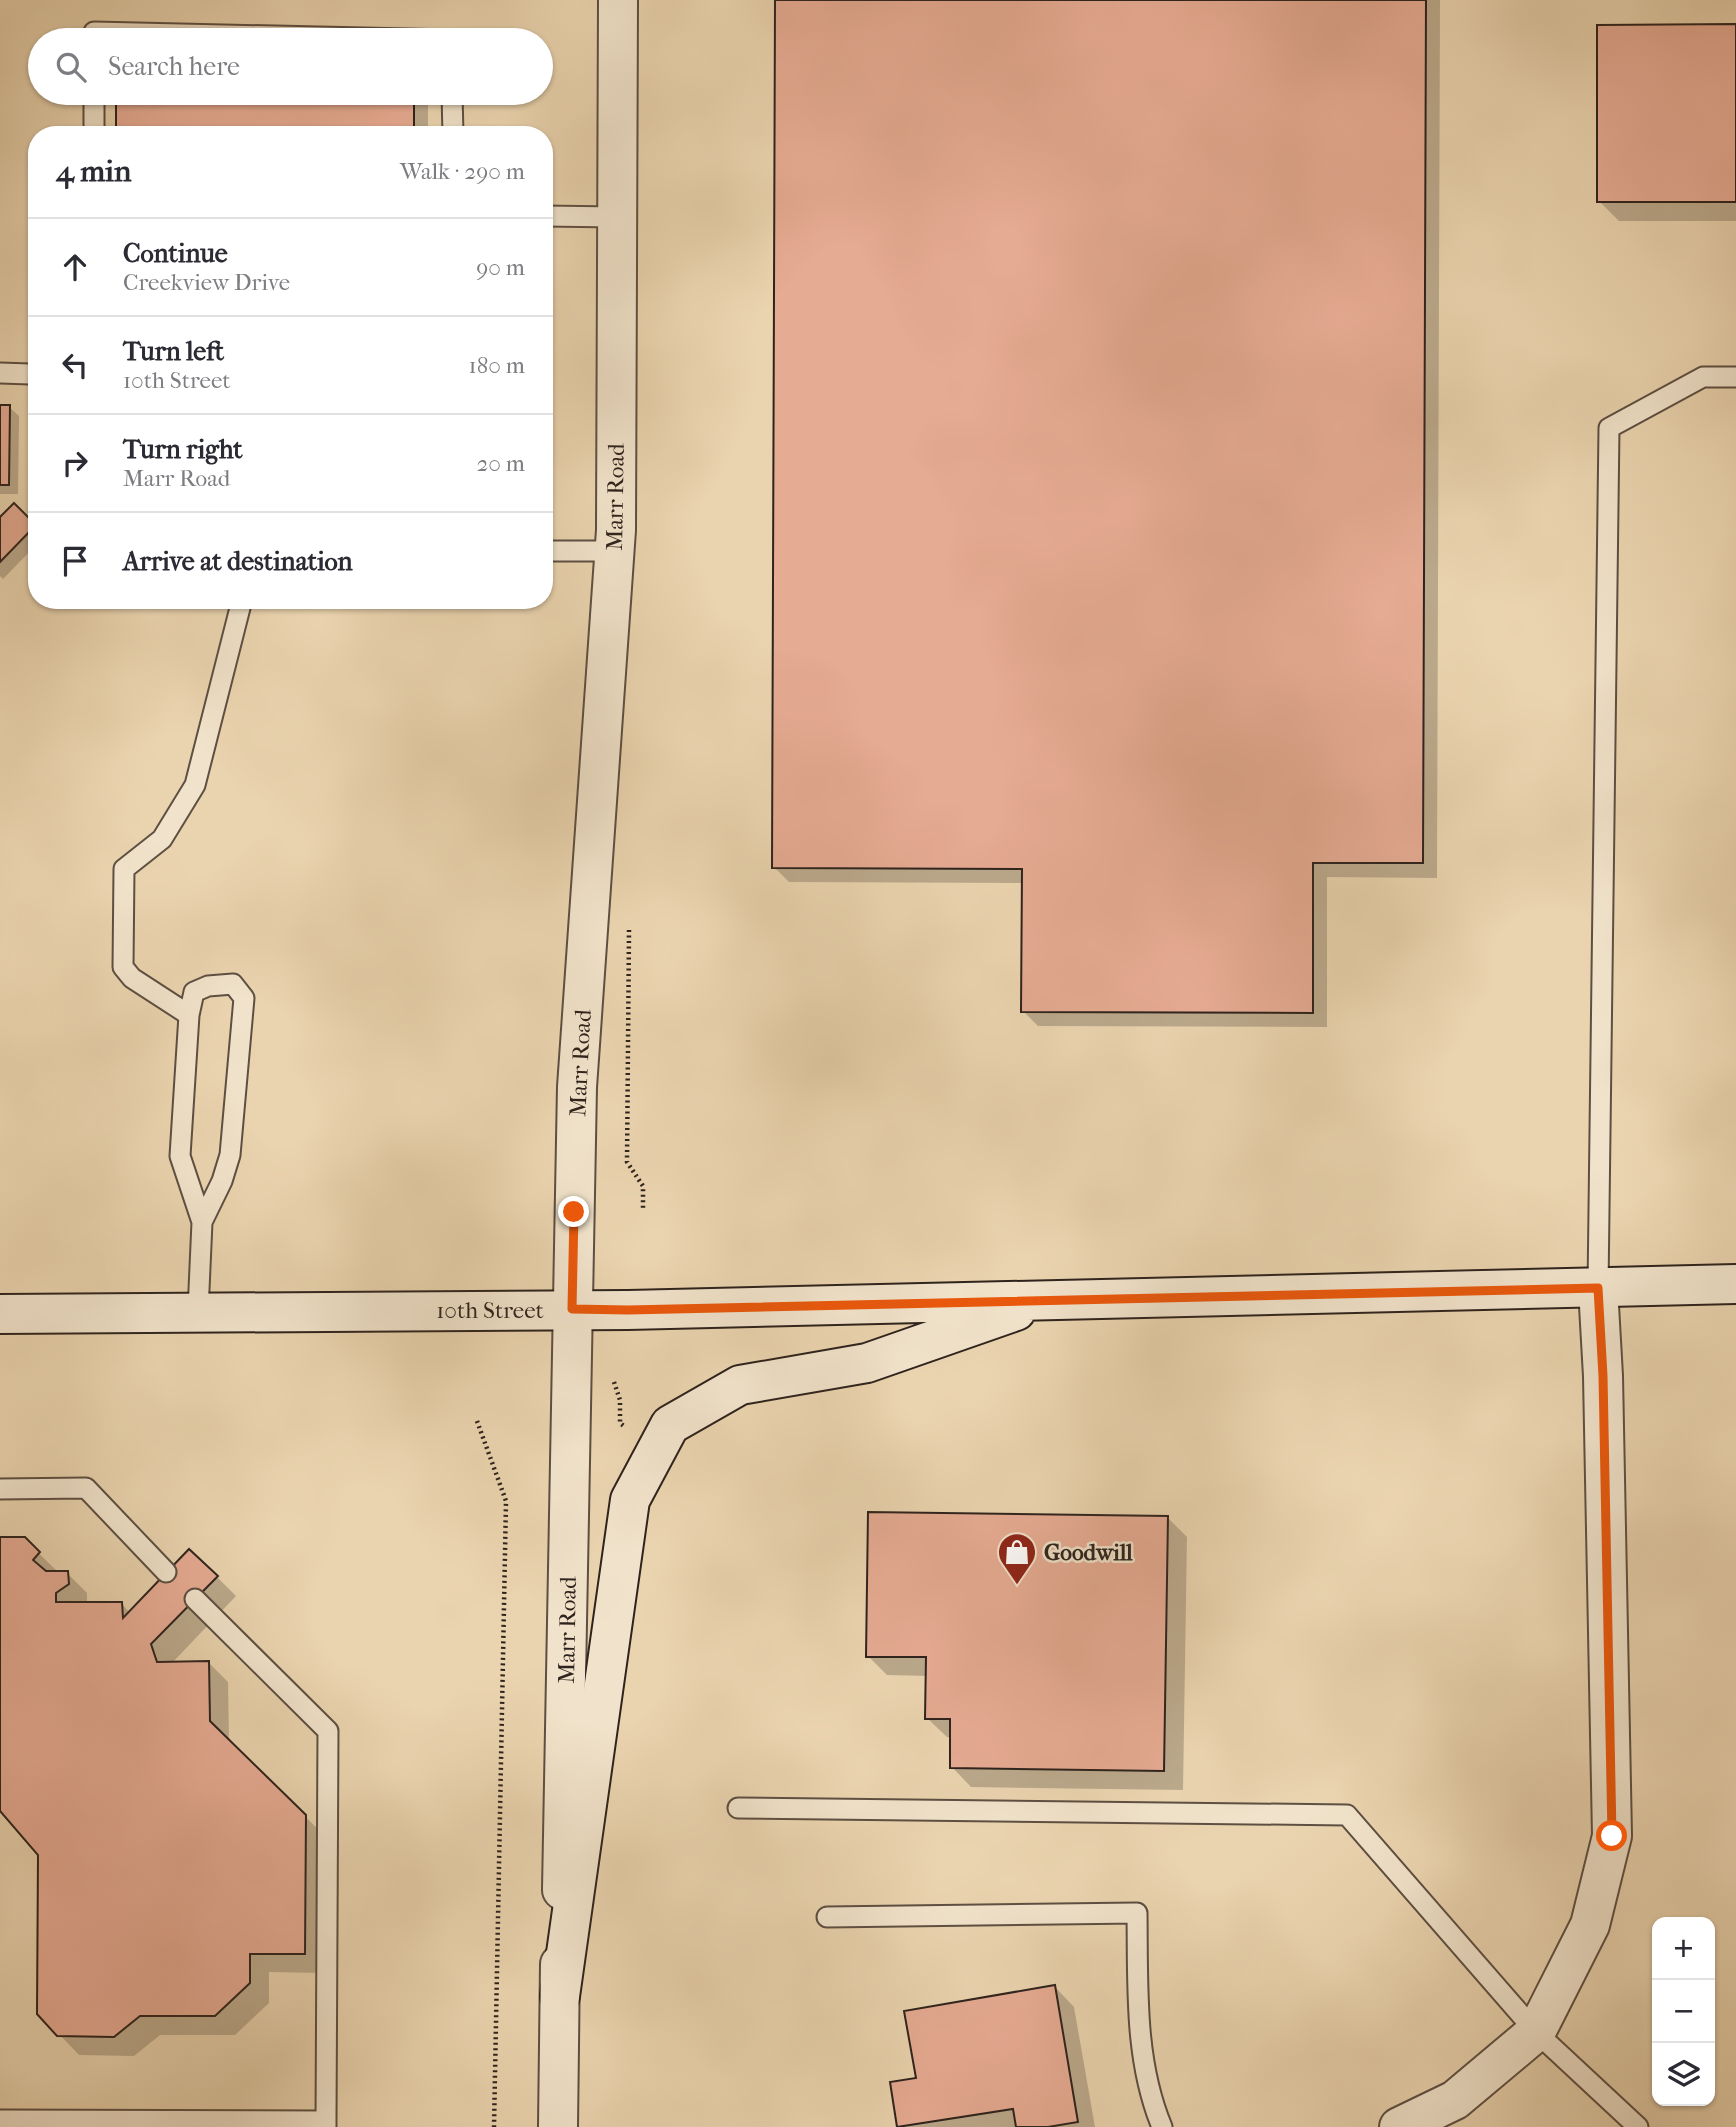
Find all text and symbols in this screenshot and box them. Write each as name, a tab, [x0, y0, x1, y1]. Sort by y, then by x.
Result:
search box	[28, 28, 553, 105]
icon: search	[52, 48, 90, 86]
text: Search here	[108, 51, 240, 82]
text: 4 min	[56, 154, 131, 189]
text: Walk · 290 m	[400, 158, 525, 185]
text: Continue	[123, 238, 228, 269]
icon: ahead	[56, 248, 94, 286]
text: 90 m	[476, 254, 525, 281]
text: Creekview Drive	[123, 269, 290, 296]
text: Turn left	[123, 336, 224, 367]
icon: left	[56, 346, 94, 384]
text: 180 m	[468, 352, 525, 379]
text: 10th Street	[123, 367, 231, 394]
text: Turn right	[123, 434, 243, 465]
street label: Marr Road	[601, 443, 630, 551]
icon: right	[56, 444, 94, 482]
text: 20 m	[476, 450, 525, 477]
text: Marr Road	[123, 465, 230, 492]
icon: arrive	[56, 542, 94, 580]
text: Arrive at destination	[123, 546, 353, 577]
street label: Marr Road	[564, 1008, 597, 1117]
route end	[558, 1196, 589, 1227]
street label: 10th Street	[436, 1297, 544, 1324]
shop icon: Goodwill	[996, 1531, 1038, 1586]
place label: Goodwill	[1044, 1539, 1133, 1566]
street label: Marr Road	[553, 1576, 582, 1684]
route start	[1596, 1820, 1627, 1851]
map controls	[1652, 1917, 1715, 2106]
button: +	[1652, 1917, 1715, 1980]
button: −	[1652, 1980, 1715, 2043]
button: layers	[1652, 2043, 1715, 2106]

